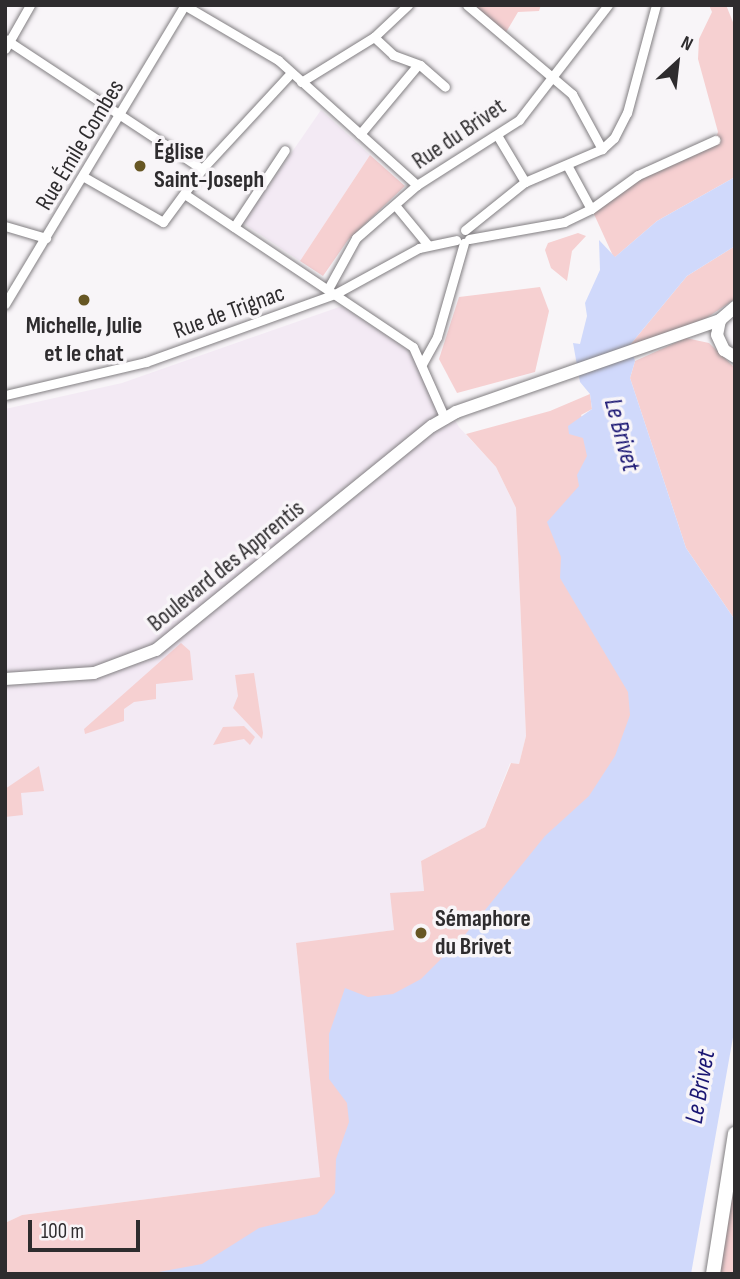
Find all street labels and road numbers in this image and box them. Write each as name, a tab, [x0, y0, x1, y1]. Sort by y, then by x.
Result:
street label: Rue Émile Combes	[30, 74, 130, 216]
street label: Rue du Brivet	[407, 92, 511, 176]
street label: Rue de Trignac	[170, 279, 288, 345]
street label: Boulevard des Apprentis	[142, 494, 310, 638]

